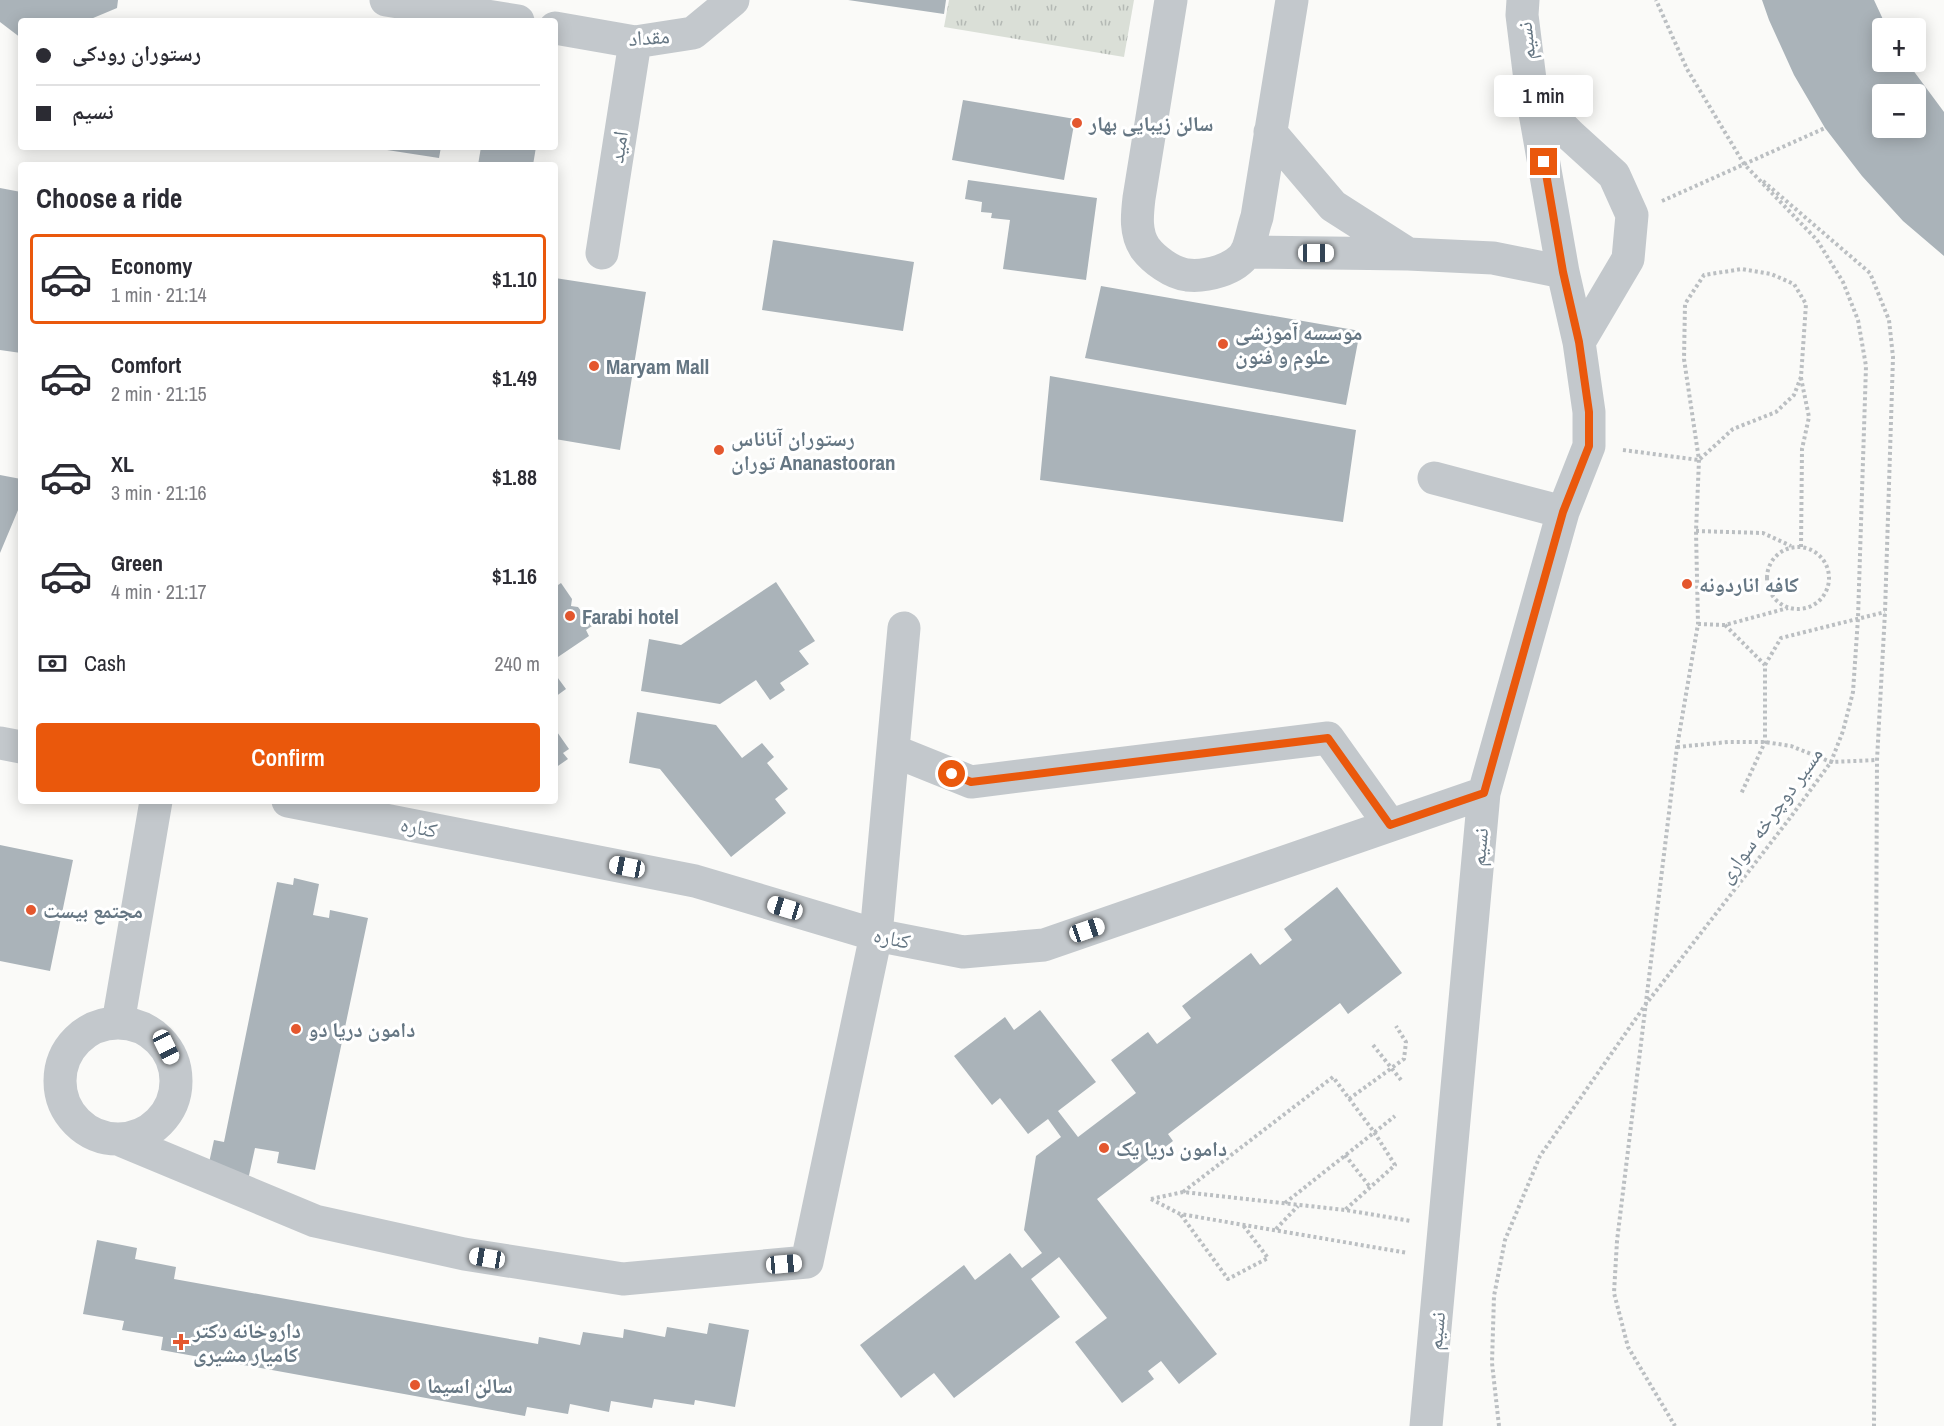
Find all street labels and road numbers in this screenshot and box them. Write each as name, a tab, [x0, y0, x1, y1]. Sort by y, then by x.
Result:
street label: نسیم	[1510, 20, 1542, 62]
street label: مقداد	[627, 21, 671, 53]
street label: امید	[601, 129, 635, 165]
street label: مسیر دوچرخه سواری	[1711, 741, 1829, 889]
street label: کناره	[398, 809, 440, 845]
street label: نسیم	[1463, 827, 1495, 867]
street label: کناره	[871, 920, 913, 956]
street label: نسیم	[1420, 1311, 1452, 1351]

